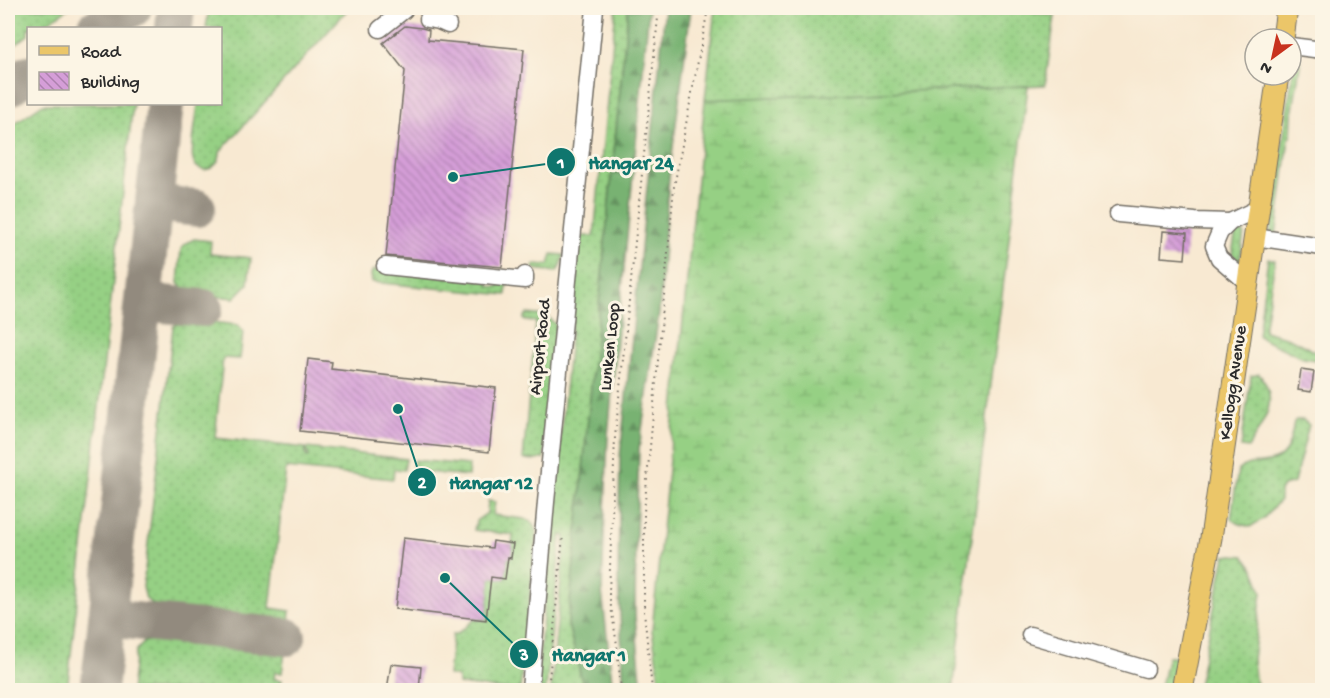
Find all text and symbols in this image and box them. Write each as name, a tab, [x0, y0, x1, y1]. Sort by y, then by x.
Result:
legend	[27, 27, 222, 105]
north arrow	[1243, 27, 1303, 87]
text: Road	[81, 43, 122, 64]
text: N	[1257, 56, 1276, 77]
text: Building	[80, 73, 140, 94]
callout: Hangar 24	[546, 143, 685, 181]
text: 1	[556, 154, 565, 175]
text: Hangar 24	[588, 154, 674, 177]
street label: Airport Road	[526, 297, 557, 396]
street label: Lunken Loop	[596, 302, 626, 392]
street label: Kellogg Avenue	[1216, 324, 1253, 442]
callout: Hangar 12	[407, 463, 545, 501]
text: 2	[418, 474, 427, 495]
text: Hangar 12	[449, 474, 533, 497]
callout: Hangar 1	[509, 635, 638, 673]
text: 3	[518, 646, 529, 667]
text: Hangar 1	[552, 646, 626, 669]

